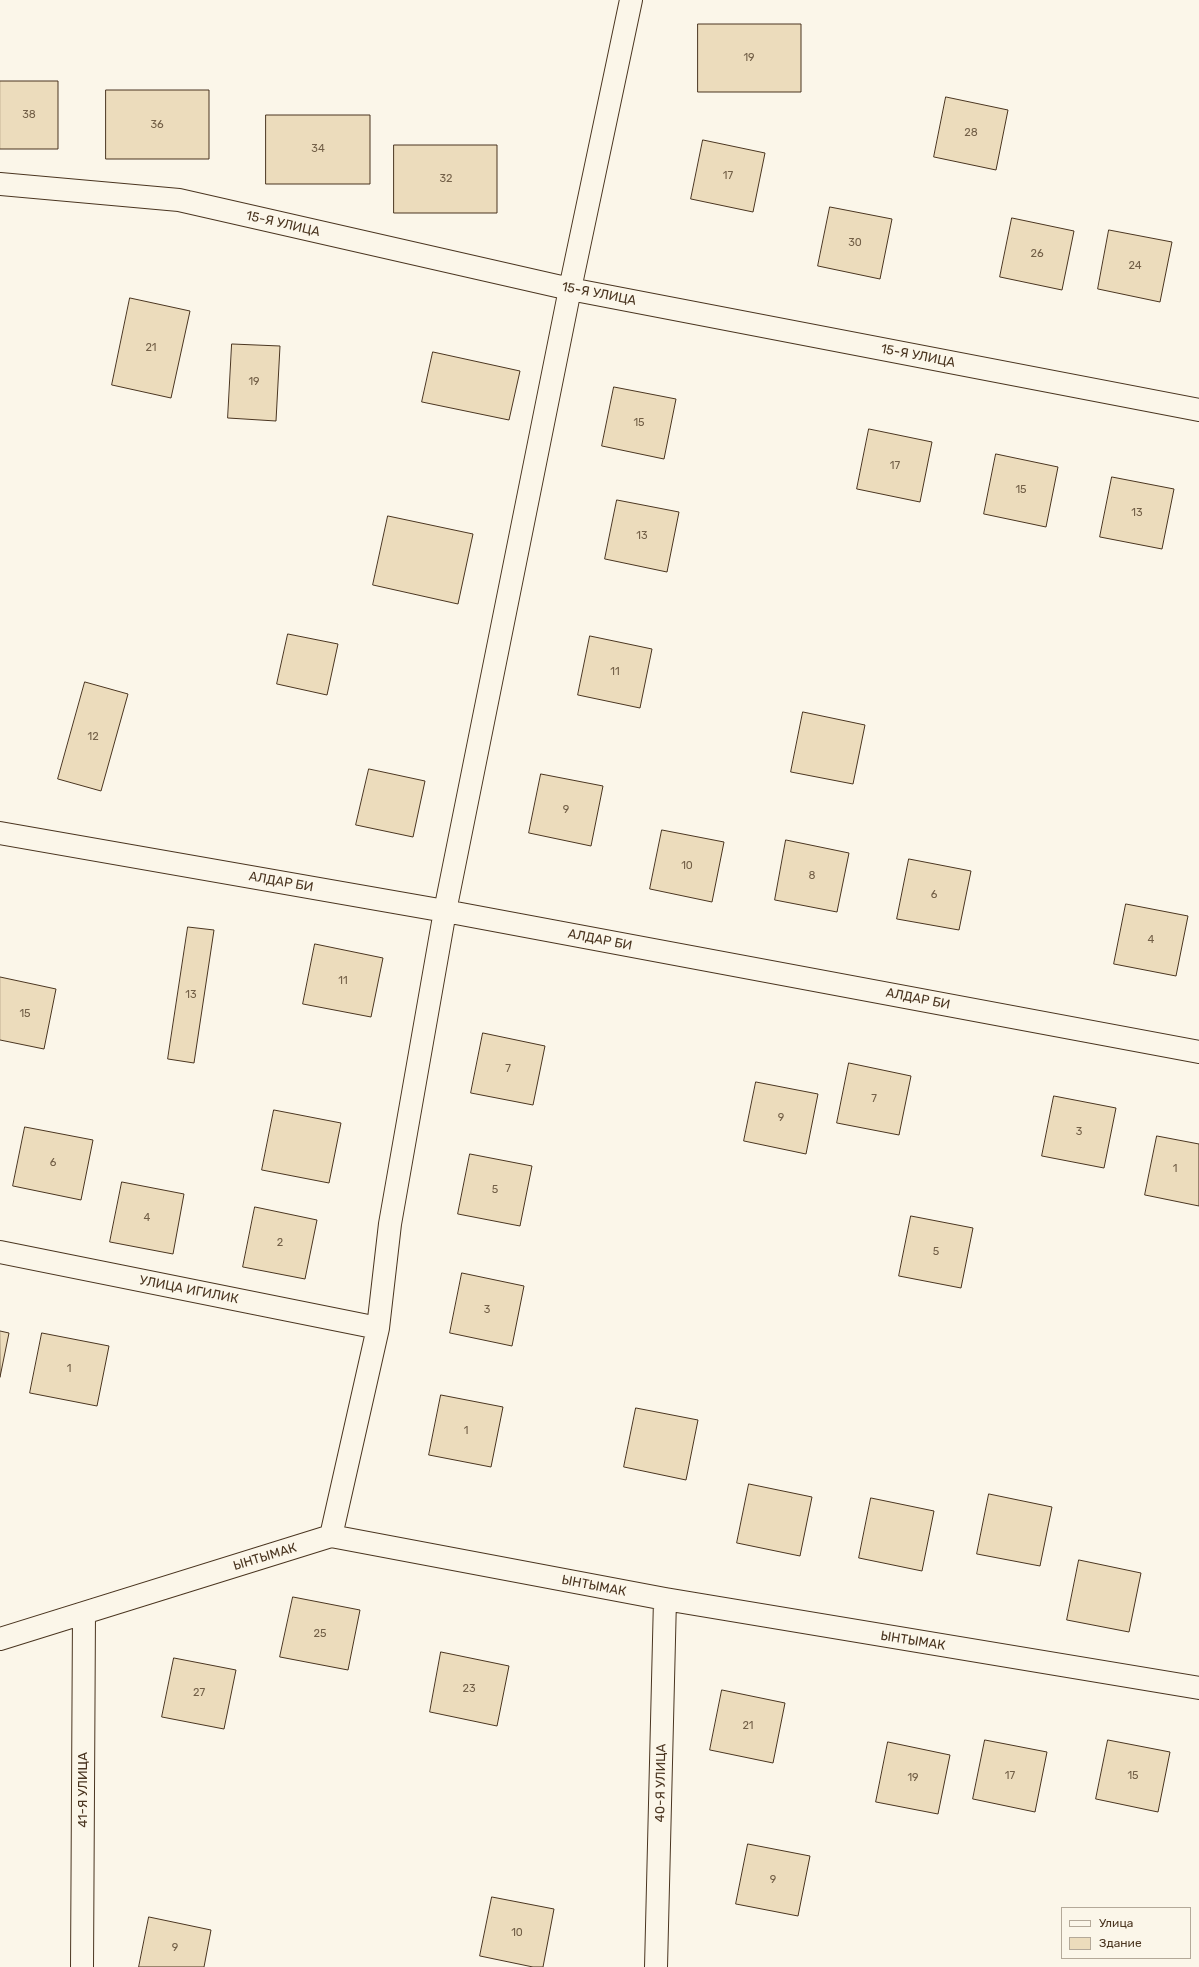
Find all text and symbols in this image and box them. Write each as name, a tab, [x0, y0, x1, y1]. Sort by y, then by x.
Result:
house number: 19	[743, 51, 755, 65]
house number: 38	[22, 108, 36, 122]
house number: 36	[150, 118, 164, 132]
house number: 28	[964, 126, 978, 140]
house number: 34	[311, 142, 325, 156]
house number: 17	[723, 169, 733, 183]
house number: 32	[439, 172, 453, 186]
street label: 15-Я УЛИЦА	[244, 208, 322, 240]
house number: 30	[848, 236, 862, 250]
house number: 26	[1030, 247, 1044, 261]
house number: 24	[1128, 259, 1142, 273]
street label: 15-Я УЛИЦА	[560, 279, 638, 309]
house number: 21	[145, 341, 157, 355]
street label: 15-Я УЛИЦА	[879, 341, 957, 371]
house number: 19	[248, 375, 260, 389]
house number: 15	[633, 416, 645, 430]
house number: 17	[890, 459, 900, 473]
house number: 15	[1015, 483, 1027, 497]
house number: 13	[1131, 506, 1143, 520]
house number: 13	[636, 529, 648, 543]
house number: 11	[610, 665, 620, 679]
house number: 12	[87, 730, 99, 744]
house number: 9	[563, 803, 569, 817]
house number: 10	[681, 859, 693, 873]
street label: АЛДАР БИ	[247, 869, 315, 895]
house number: 8	[809, 869, 815, 883]
house number: 6	[931, 888, 937, 902]
street label: АЛДАР БИ	[566, 926, 634, 954]
house number: 4	[1148, 933, 1154, 947]
house number: 11	[338, 974, 348, 988]
street label: АЛДАР БИ	[884, 985, 952, 1013]
house number: 13	[185, 988, 197, 1002]
house number: 15	[19, 1007, 31, 1021]
house number: 7	[505, 1062, 511, 1076]
house number: 7	[871, 1092, 877, 1106]
house number: 9	[778, 1111, 784, 1125]
house number: 3	[1076, 1125, 1082, 1139]
house number: 6	[50, 1156, 56, 1170]
house number: 1	[1173, 1162, 1177, 1176]
house number: 5	[492, 1183, 498, 1197]
house number: 4	[144, 1211, 150, 1225]
house number: 2	[277, 1236, 283, 1250]
house number: 5	[933, 1245, 939, 1259]
street label: УЛИЦА ИГИЛИК	[138, 1273, 240, 1307]
house number: 3	[484, 1303, 490, 1317]
house number: 1	[67, 1362, 71, 1376]
house number: 1	[464, 1424, 468, 1438]
street label: ЫНТЫМАК	[231, 1540, 299, 1574]
street label: ЫНТЫМАК	[560, 1572, 628, 1600]
house number: 25	[314, 1627, 326, 1641]
street label: ЫНТЫМАК	[879, 1628, 947, 1654]
house number: 23	[462, 1682, 476, 1696]
house number: 27	[193, 1686, 205, 1700]
house number: 21	[742, 1719, 754, 1733]
street label: 40-Я УЛИЦА	[653, 1744, 669, 1822]
street label: 41-Я УЛИЦА	[75, 1752, 91, 1828]
house number: 17	[1005, 1769, 1015, 1783]
house number: 15	[1127, 1769, 1139, 1783]
house number: 19	[907, 1771, 919, 1785]
house number: 9	[770, 1873, 776, 1887]
legend	[1061, 1907, 1191, 1959]
text: Улица	[1099, 1916, 1133, 1930]
house number: 10	[511, 1926, 523, 1940]
text: Здание	[1099, 1936, 1142, 1950]
house number: 9	[172, 1941, 178, 1955]

